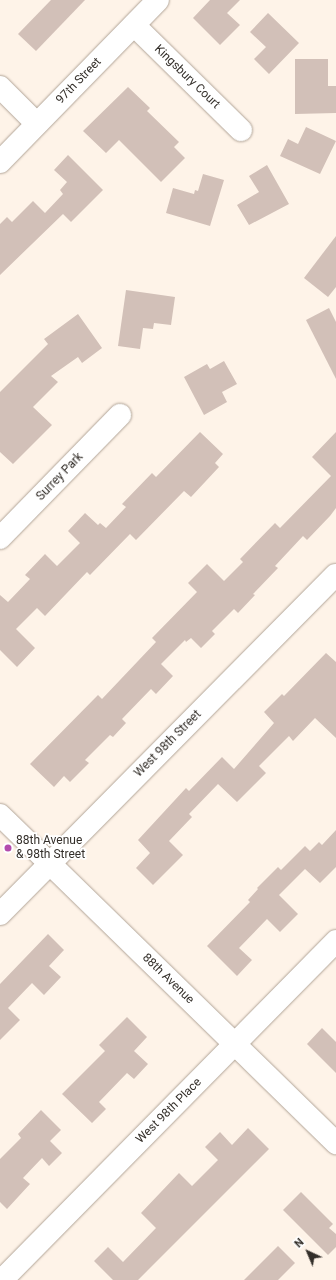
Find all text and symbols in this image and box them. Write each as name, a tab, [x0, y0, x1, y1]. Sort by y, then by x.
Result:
street label: Kingsbury Court	[151, 42, 223, 112]
street label: 97th Street	[53, 55, 105, 107]
street label: Surrey Park	[34, 450, 86, 504]
street label: West 98th Street	[132, 708, 204, 780]
place label: 88th Avenue & 98th Street	[16, 834, 85, 862]
marker: 88th Avenue & 98th Street	[3, 843, 13, 853]
street label: 88th Avenue	[139, 951, 197, 1007]
street label: West 98th Place	[133, 1075, 205, 1147]
north arrow	[288, 1232, 328, 1272]
text: N	[292, 1236, 307, 1250]

